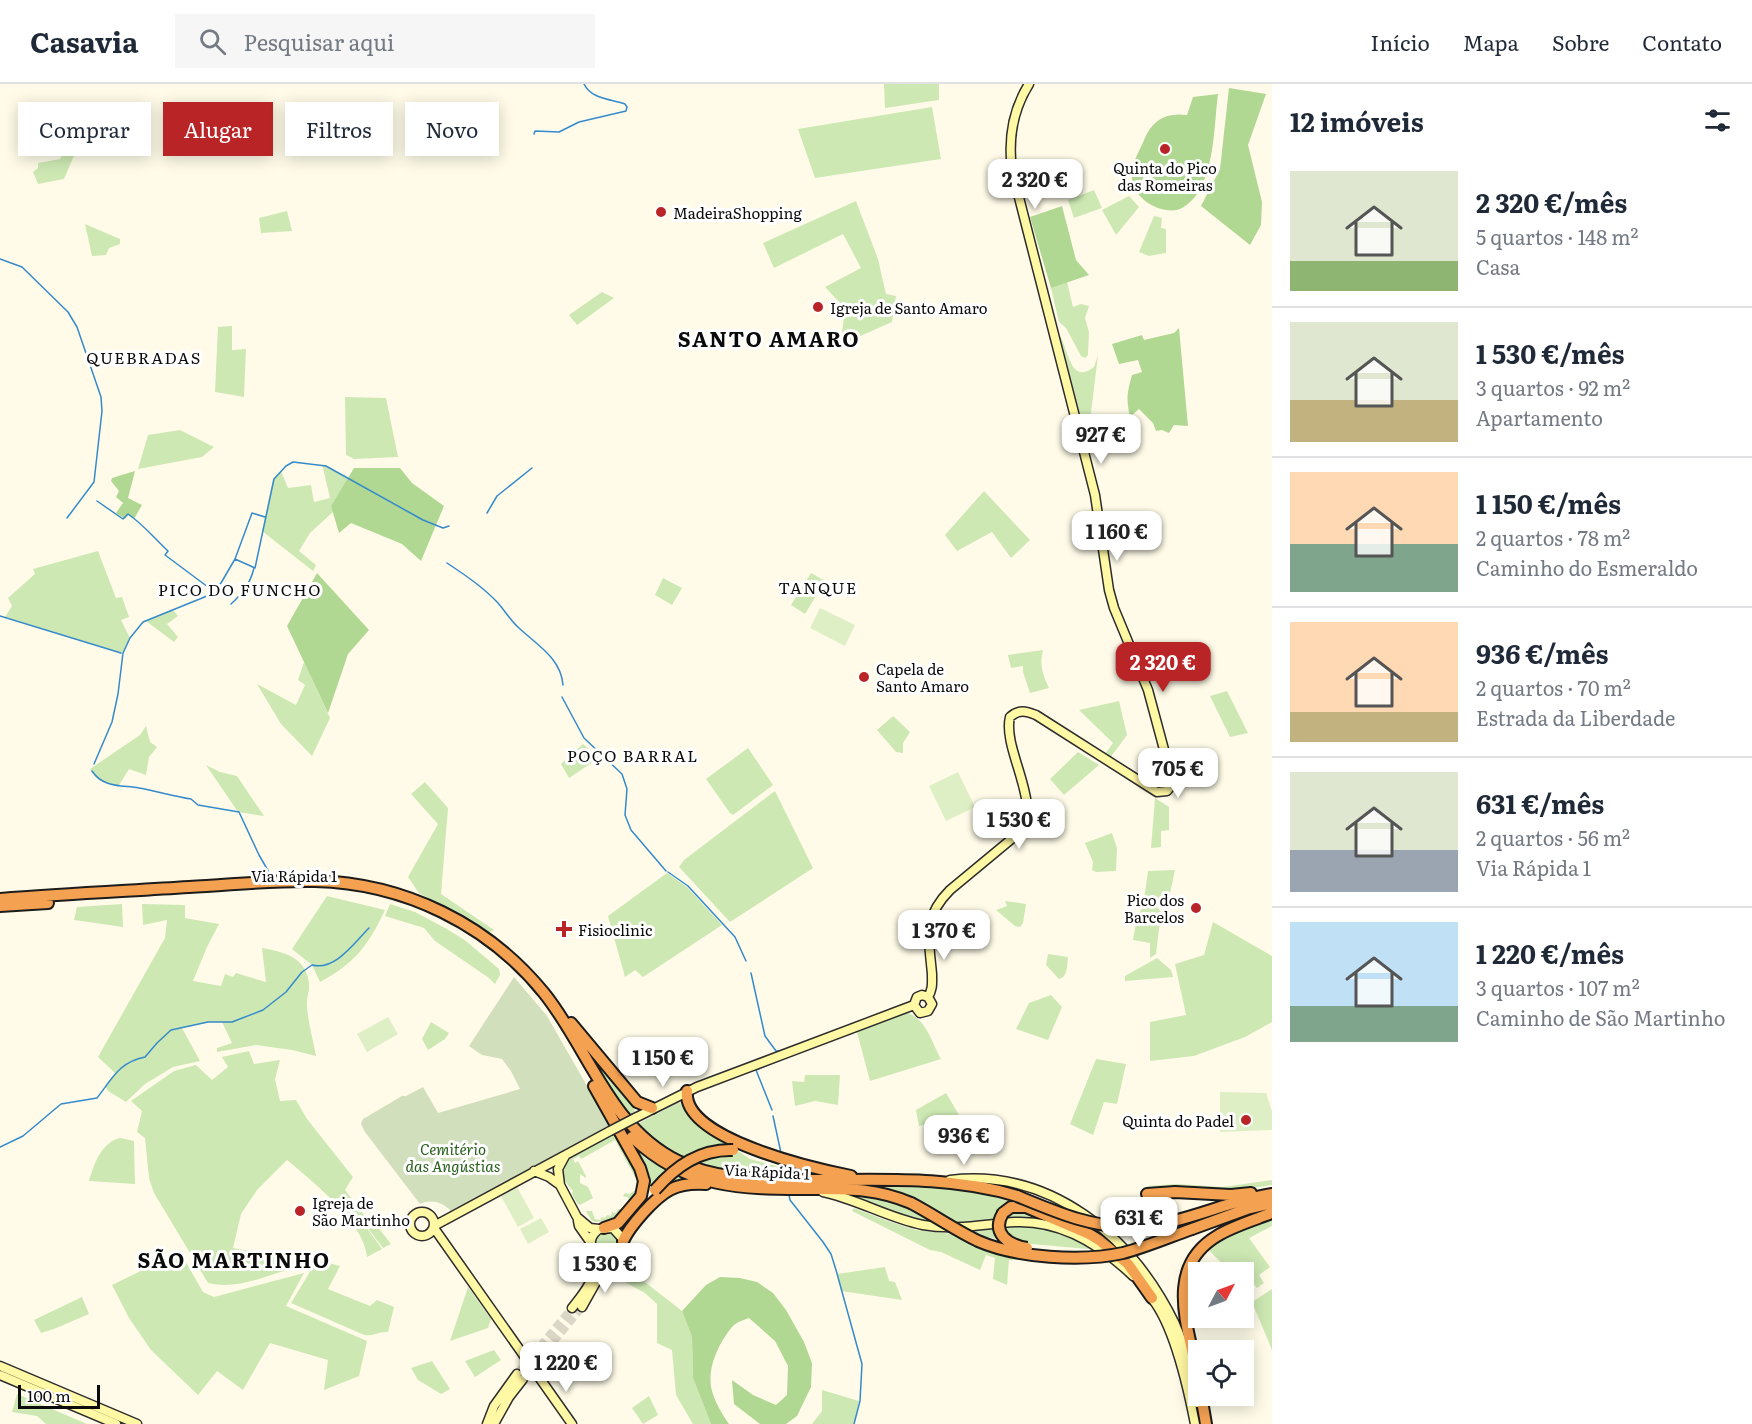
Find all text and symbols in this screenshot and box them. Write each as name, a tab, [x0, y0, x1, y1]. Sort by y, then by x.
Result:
search box	[175, 14, 595, 68]
text: Casavia	[30, 20, 139, 62]
icon: search	[196, 25, 229, 58]
text: Pesquisar aqui	[244, 25, 394, 58]
text: Início	[1371, 26, 1430, 57]
text: Mapa	[1463, 26, 1519, 57]
text: Sobre	[1552, 26, 1609, 57]
text: Contato	[1642, 26, 1722, 57]
text: 12 imóveis	[1290, 101, 1424, 140]
chip: Comprar	[18, 102, 151, 156]
chip: Alugar	[163, 102, 273, 156]
chip: Filtros	[285, 102, 393, 156]
chip: Novo	[405, 102, 499, 156]
icon: filters	[1701, 104, 1734, 137]
marker: Quinta do Pico das Romeiras	[1158, 142, 1172, 156]
place label: Quinta do Pico das Romeiras	[1113, 156, 1217, 196]
pin: 2 320 €	[980, 159, 1090, 210]
text: 2 320 €	[1002, 163, 1068, 193]
text: 2 320 €/mês	[1476, 182, 1627, 221]
icon: home	[1338, 195, 1410, 267]
place label: MadeiraShopping	[673, 201, 802, 224]
marker: MadeiraShopping	[654, 205, 668, 219]
text: 5 quartos · 148 m²	[1476, 221, 1639, 251]
text: Casa	[1476, 251, 1520, 281]
place label: Igreja de Santo Amaro	[830, 296, 988, 319]
marker: Igreja de Santo Amaro	[811, 300, 825, 314]
district label: SANTO AMARO	[678, 322, 860, 353]
text: 1 530 €/mês	[1476, 333, 1624, 372]
district label: QUEBRADAS	[86, 345, 202, 369]
icon: home	[1338, 346, 1410, 418]
text: 3 quartos · 92 m²	[1476, 372, 1630, 402]
text: Apartamento	[1476, 402, 1603, 432]
pin: 927 €	[1059, 414, 1143, 465]
text: 927 €	[1076, 418, 1126, 448]
text: 1 150 €/mês	[1476, 483, 1621, 522]
icon: home	[1338, 496, 1410, 568]
pin: 1 160 €	[1062, 511, 1172, 562]
text: 1 160 €	[1086, 515, 1148, 545]
text: 2 quartos · 78 m²	[1476, 522, 1630, 552]
text: Caminho do Esmeraldo	[1476, 552, 1698, 582]
district label: TANQUE	[778, 575, 858, 599]
district label: PICO DO FUNCHO	[158, 577, 322, 601]
text: 936 €/mês	[1476, 633, 1608, 672]
pin: 2 320 €	[1108, 642, 1218, 693]
text: 2 320 €	[1130, 646, 1196, 676]
icon: home	[1338, 646, 1410, 718]
place label: Capela de Santo Amaro	[876, 657, 969, 697]
marker: Capela de Santo Amaro	[857, 670, 871, 684]
text: 2 quartos · 70 m²	[1476, 672, 1631, 702]
text: Estrada da Liberdade	[1476, 702, 1675, 732]
district label: POÇO BARRAL	[567, 743, 699, 767]
pin: 705 €	[1136, 748, 1220, 799]
text: 705 €	[1152, 752, 1204, 782]
text: 631 €/mês	[1476, 783, 1604, 822]
icon: home	[1338, 796, 1410, 868]
pin: 1 530 €	[964, 799, 1074, 850]
text: 1 530 €	[987, 803, 1051, 833]
text: 2 quartos · 56 m²	[1476, 822, 1630, 852]
text: Via Rápida 1	[1476, 852, 1591, 882]
street label: Via Rápida 1	[251, 864, 337, 887]
place label: Pico dos Barcelos	[1124, 888, 1184, 928]
marker: Pico dos Barcelos	[1189, 901, 1203, 915]
pin: 1 370 €	[889, 910, 999, 961]
text: 1 370 €	[912, 914, 976, 944]
place label: Fisioclinic	[578, 918, 653, 941]
marker: Fisioclinic	[555, 920, 573, 938]
text: 1 220 €/mês	[1476, 933, 1624, 972]
icon: home	[1338, 946, 1410, 1018]
text: 3 quartos · 107 m²	[1476, 972, 1640, 1002]
text: Caminho de São Martinho	[1476, 1002, 1726, 1032]
pin: 1 150 €	[608, 1037, 718, 1088]
text: 1 150 €	[632, 1041, 694, 1071]
place label: Quinta do Padel	[1122, 1109, 1234, 1132]
marker: Quinta do Padel	[1239, 1113, 1253, 1127]
pin: 936 €	[922, 1115, 1006, 1166]
text: 936 €	[938, 1119, 990, 1149]
park label: Cemitério das Angústias	[406, 1137, 500, 1177]
street label: Via Rápida 1	[723, 1157, 811, 1185]
place label: Igreja de São Martinho	[312, 1191, 410, 1231]
pin: 631 €	[1097, 1197, 1181, 1248]
text: 631 €	[1115, 1201, 1163, 1231]
marker: Igreja de São Martinho	[293, 1204, 307, 1218]
district label: SÃO MARTINHO	[137, 1243, 331, 1274]
pin: 1 530 €	[550, 1243, 660, 1294]
text: 1 530 €	[573, 1247, 637, 1277]
north arrow	[1188, 1262, 1254, 1328]
map controls	[1188, 1262, 1254, 1406]
button: locate	[1188, 1340, 1254, 1406]
pin: 1 220 €	[511, 1342, 621, 1393]
text: 1 220 €	[534, 1346, 598, 1376]
scale bar	[18, 1382, 100, 1410]
text: 100 m	[27, 1383, 71, 1407]

